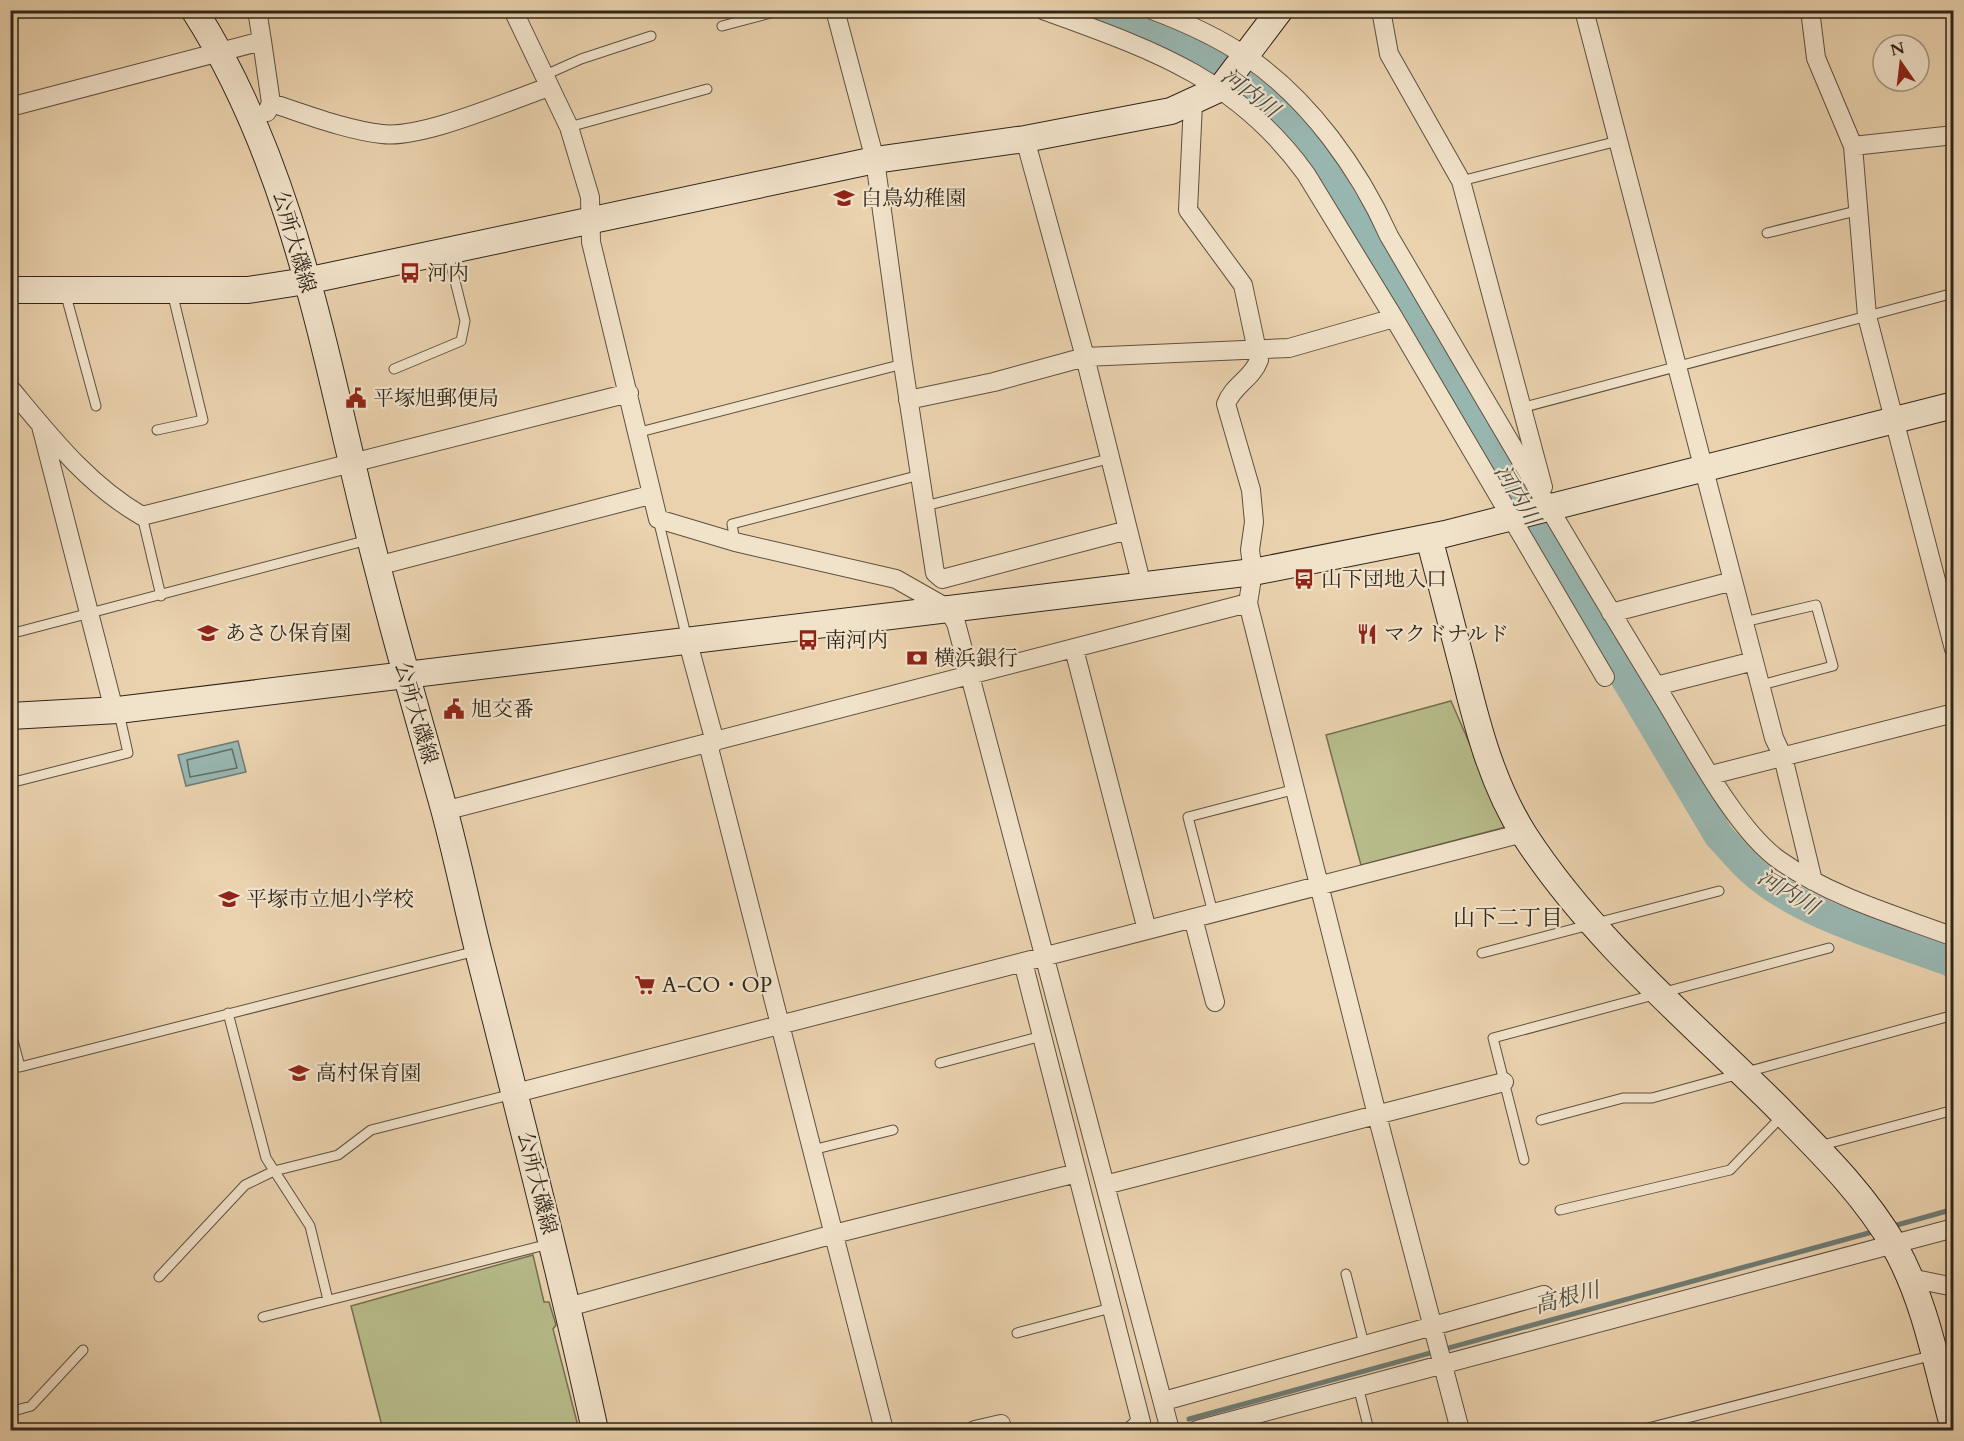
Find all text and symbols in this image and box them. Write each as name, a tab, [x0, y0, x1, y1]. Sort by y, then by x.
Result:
north arrow	[1871, 33, 1931, 93]
text: N	[1888, 37, 1907, 62]
water label: 河内川	[1215, 61, 1287, 126]
place label: 白鳥幼稚園	[861, 184, 966, 213]
school or university icon: 白鳥幼稚園	[832, 186, 856, 210]
street label: 公所大磯線	[266, 188, 322, 296]
place label: 河内	[427, 259, 469, 288]
bus stop icon: 河内	[398, 261, 422, 285]
place label: 平塚旭郵便局	[373, 384, 499, 413]
public building icon: 平塚旭郵便局	[344, 386, 368, 410]
water label: 河内川	[1487, 459, 1548, 533]
place label: 山下団地入口	[1321, 565, 1447, 594]
bus stop icon: 山下団地入口	[1292, 567, 1316, 591]
place label: あさひ保育園	[225, 619, 351, 648]
place label: マクドナルド	[1384, 620, 1509, 649]
school or university icon: あさひ保育園	[196, 621, 220, 645]
restaurant icon: マクドナルド	[1355, 622, 1379, 646]
place label: 南河内	[825, 626, 888, 655]
bus stop icon: 南河内	[796, 628, 820, 652]
place label: 横浜銀行	[934, 644, 1018, 673]
bank icon: 横浜銀行	[905, 646, 929, 670]
street label: 公所大磯線	[388, 659, 444, 767]
place label: 旭交番	[471, 695, 534, 724]
public building icon: 旭交番	[442, 697, 466, 721]
water label: 河内川	[1752, 862, 1826, 923]
place label: 平塚市立旭小学校	[246, 885, 414, 914]
school or university icon: 平塚市立旭小学校	[217, 887, 241, 911]
district label: 山下二丁目	[1453, 903, 1563, 933]
place label: A-CO・OP	[662, 971, 772, 1000]
supermarket icon: A-CO・OP	[633, 973, 657, 997]
place label: 高村保育園	[316, 1059, 421, 1088]
school or university icon: 高村保育園	[287, 1061, 311, 1085]
street label: 公所大磯線	[510, 1129, 564, 1237]
water label: 高根川	[1531, 1274, 1605, 1321]

